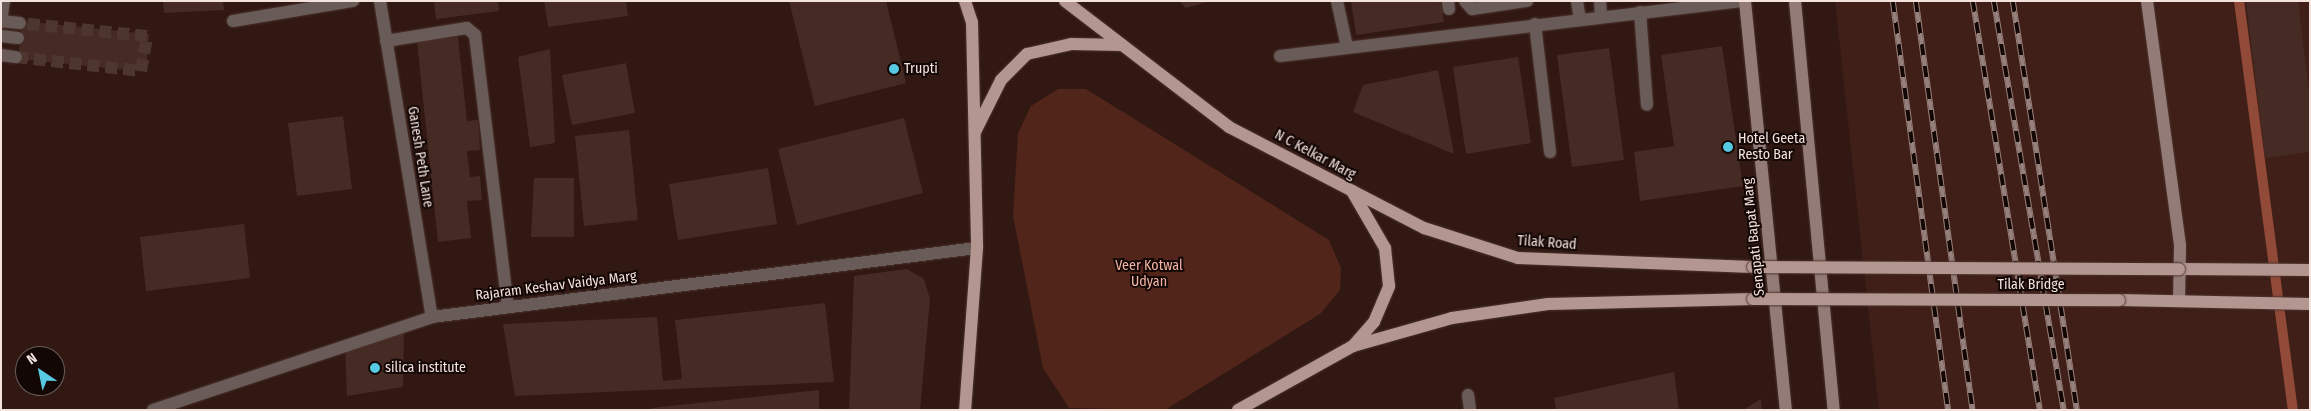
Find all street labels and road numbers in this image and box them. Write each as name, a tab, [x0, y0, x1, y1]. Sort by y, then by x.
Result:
street label: Ganesh Peth Lane	[404, 105, 436, 209]
street label: N C Kelkar Marg	[1272, 127, 1358, 183]
street label: Senapati Bapat Marg	[1739, 177, 1769, 297]
street label: Tilak Road	[1517, 233, 1577, 253]
street label: Rajaram Keshav Vaidya Marg	[474, 268, 638, 304]
street label: Tilak Bridge	[1997, 277, 2065, 293]

